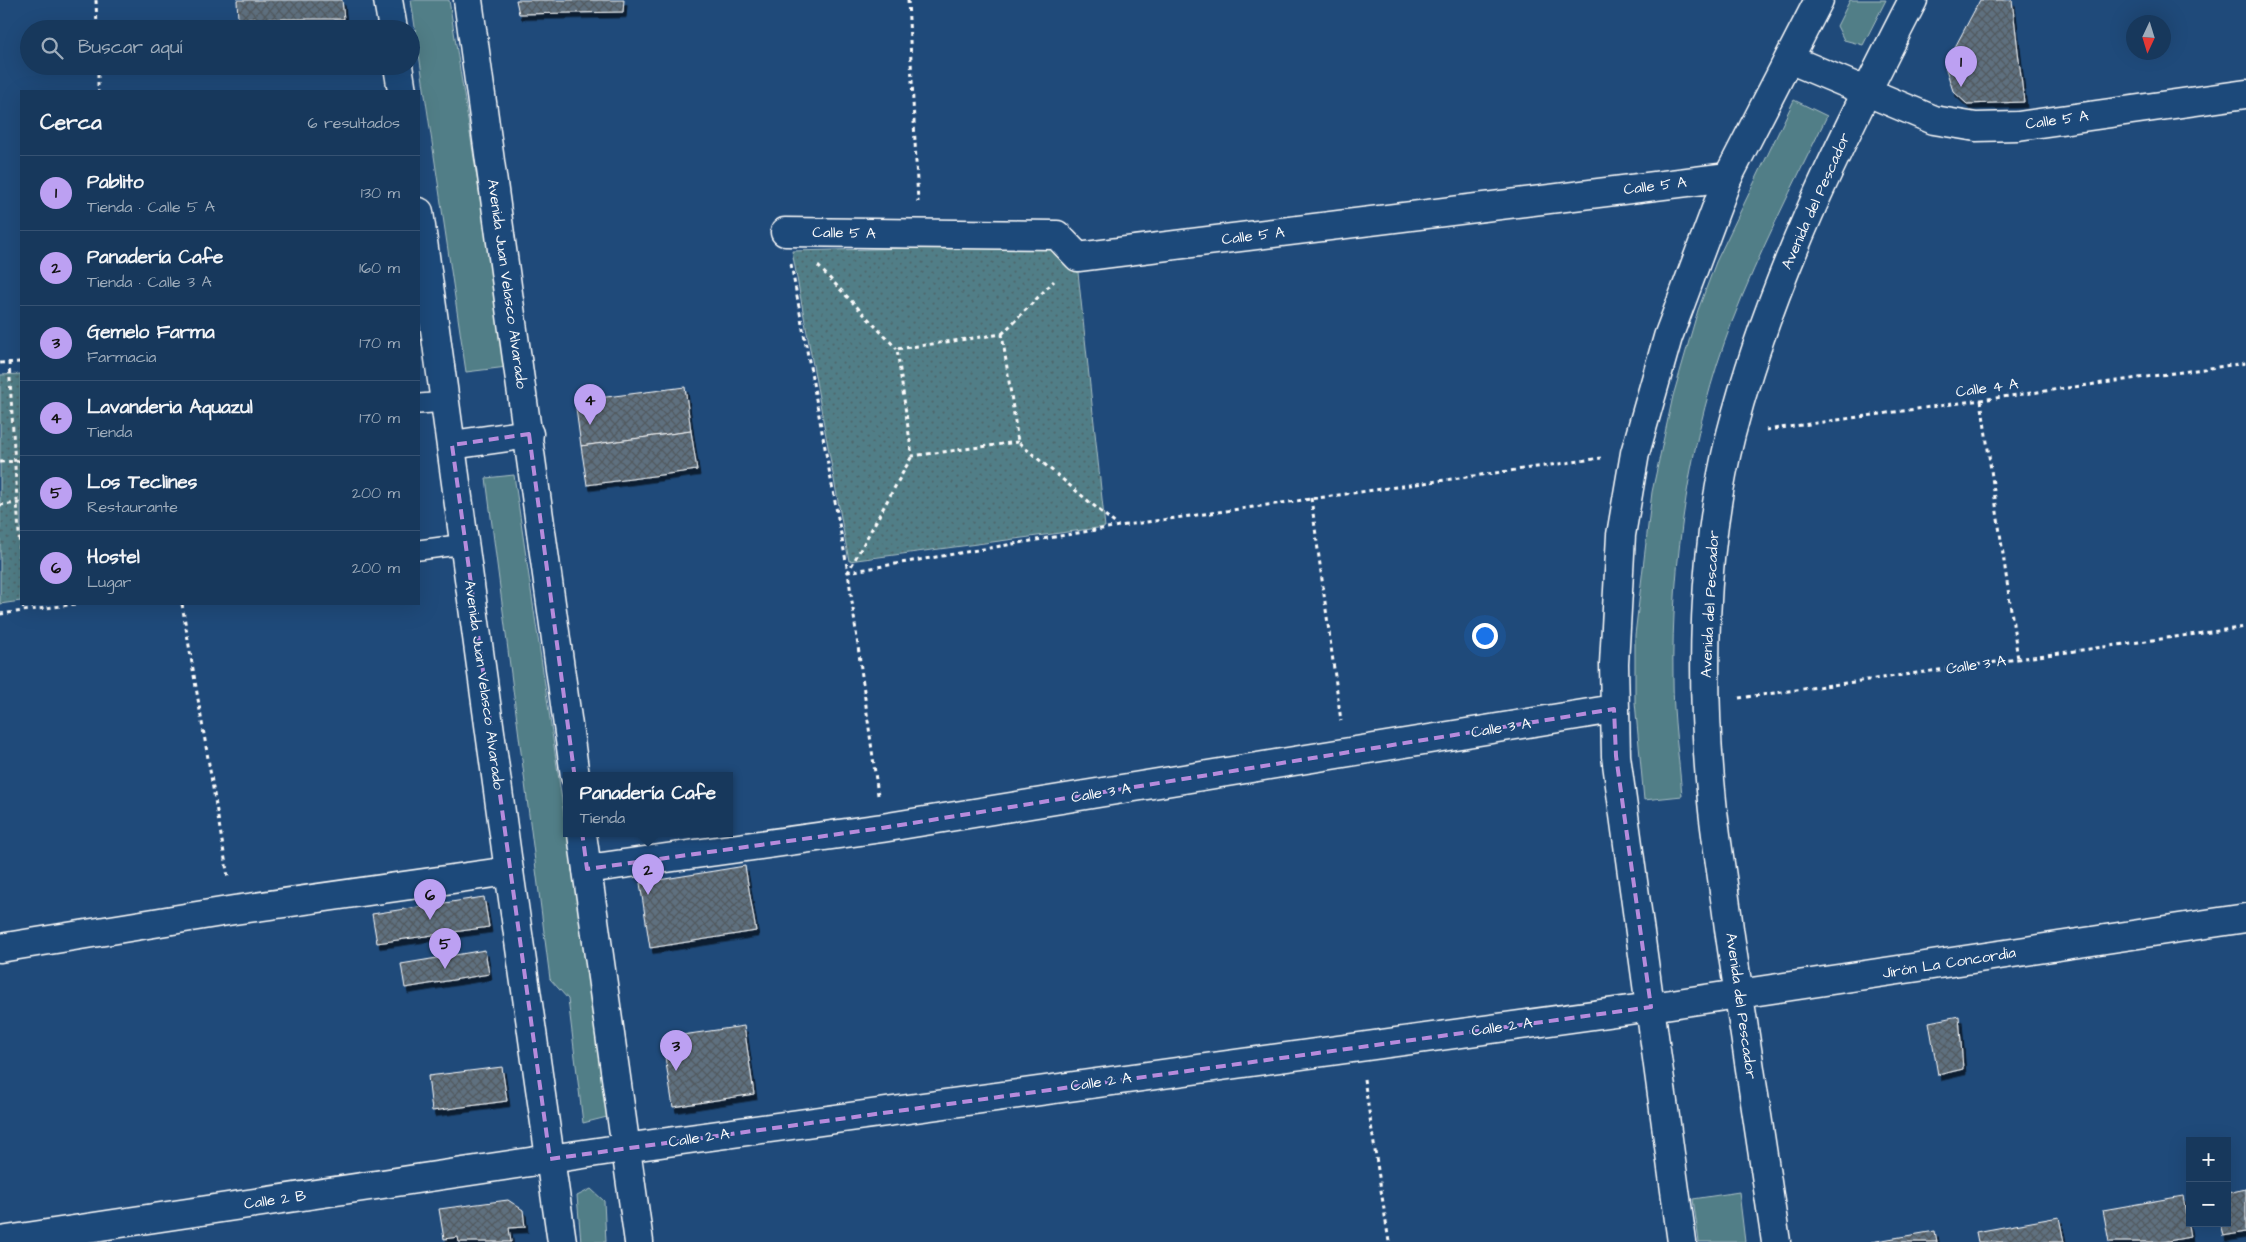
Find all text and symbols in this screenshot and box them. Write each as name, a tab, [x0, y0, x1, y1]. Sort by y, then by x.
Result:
north arrow	[2126, 15, 2171, 60]
search box	[20, 20, 420, 75]
icon: search	[38, 34, 66, 62]
text: Buscar aquí	[78, 34, 182, 61]
pin: 1	[1945, 46, 1977, 87]
street label: Calle 5 A	[2024, 105, 2090, 135]
text: Cerca	[40, 108, 102, 137]
text: 6 resultados	[308, 112, 400, 134]
street label: Avenida del Pescador	[1776, 129, 1856, 273]
text: Pablito	[87, 169, 144, 196]
street label: Calle 5 A	[1622, 172, 1688, 200]
street label: Avenida Juan Velasco Alvarado	[482, 178, 532, 391]
text: 1	[55, 182, 57, 204]
text: 130 m	[361, 182, 400, 204]
text: Tienda · Calle 5 A	[87, 196, 215, 218]
street label: Calle 5 A	[812, 222, 876, 244]
street label: Calle 5 A	[1220, 222, 1286, 250]
text: Panadería Cafe	[87, 244, 223, 271]
text: 2	[51, 257, 61, 279]
text: 160 m	[359, 257, 400, 279]
text: Tienda · Calle 3 A	[87, 271, 212, 293]
text: Gemelo Farma	[87, 319, 215, 346]
text: 3	[52, 332, 60, 354]
text: 170 m	[359, 332, 400, 354]
text: Farmacia	[87, 346, 156, 368]
street label: Calle 4 A	[1954, 373, 2020, 403]
pin: 4	[574, 384, 606, 425]
text: Lavanderia Aquazul	[87, 394, 253, 421]
text: 4	[51, 407, 61, 429]
text: 170 m	[359, 407, 400, 429]
text: Tienda	[87, 421, 132, 443]
text: Los Teclines	[87, 469, 197, 496]
text: 5	[50, 482, 62, 504]
text: 200 m	[352, 482, 400, 504]
text: Restaurante	[87, 496, 178, 518]
street label: Avenida del Pescador	[1696, 530, 1724, 678]
text: Hostel	[87, 544, 140, 571]
text: 6	[51, 557, 61, 579]
text: 200 m	[352, 557, 400, 579]
text: Lugar	[87, 571, 131, 593]
street label: Avenida Juan Velasco Alvarado	[459, 579, 509, 792]
your location	[1472, 623, 1498, 649]
street label: Calle 3 A	[1945, 650, 2008, 680]
street label: Calle 3 A	[1470, 713, 1533, 743]
popup	[563, 772, 733, 837]
street label: Calle 3 A	[1070, 778, 1133, 808]
text: Panadería Cafe	[580, 780, 716, 807]
text: Tienda	[580, 807, 625, 829]
pin: 2	[632, 854, 664, 895]
pin: 6	[414, 879, 446, 920]
pin: 5	[429, 928, 461, 969]
street label: Avenida del Pescador	[1720, 931, 1762, 1081]
street label: Jirón La Concordia	[1881, 942, 2018, 984]
street label: Calle 2 A	[1470, 1012, 1534, 1042]
pin: 3	[660, 1030, 692, 1071]
street label: Calle 2 A	[1069, 1067, 1133, 1097]
street label: Calle 2 A	[667, 1123, 731, 1153]
map controls	[2186, 1137, 2231, 1227]
button: +	[2186, 1137, 2231, 1182]
button: −	[2186, 1182, 2231, 1227]
street label: Calle 2 B	[243, 1185, 308, 1215]

